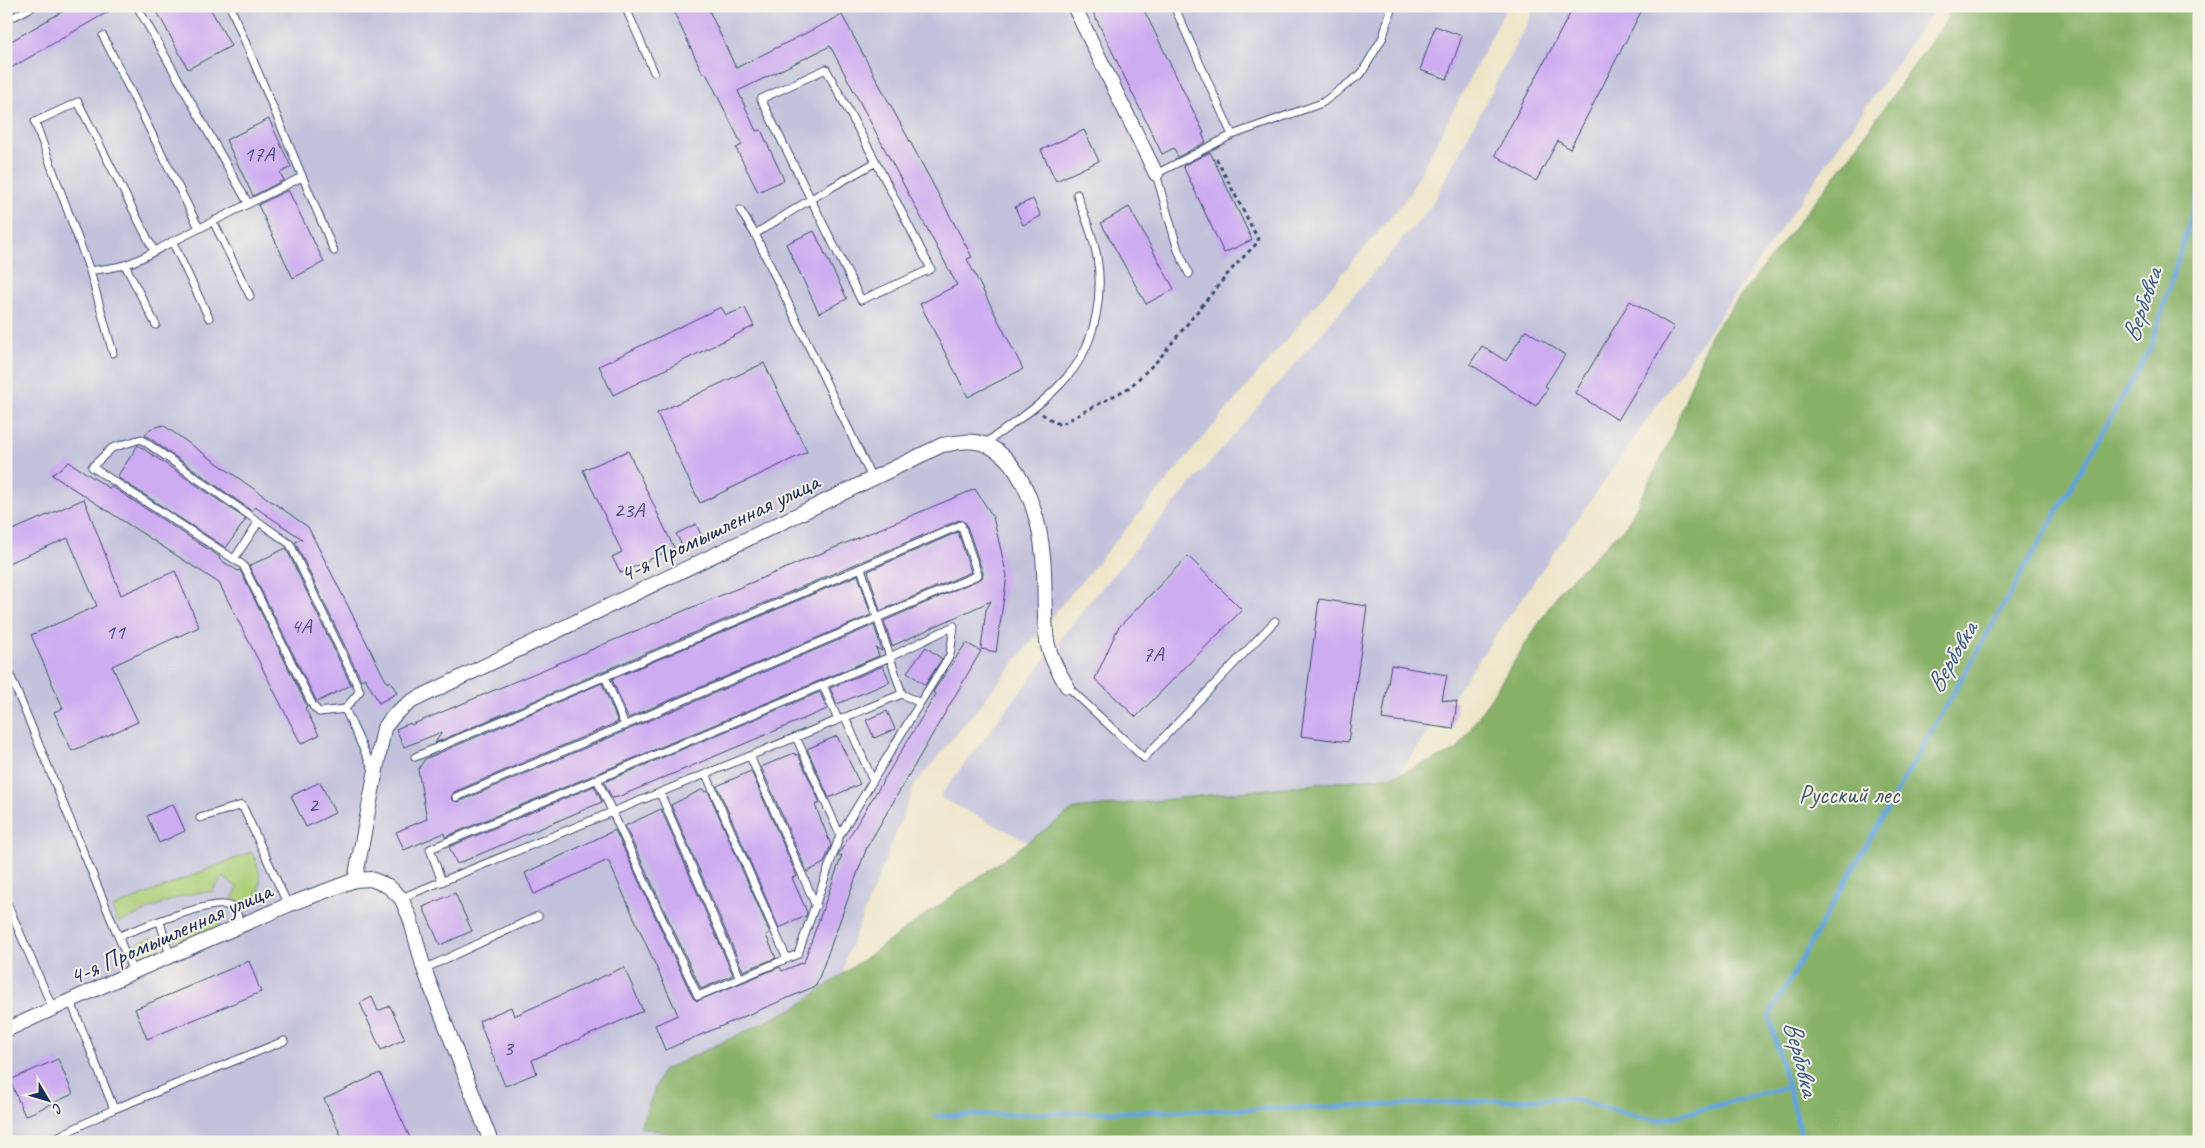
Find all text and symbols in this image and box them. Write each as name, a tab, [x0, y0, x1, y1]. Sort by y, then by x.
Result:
house number: 17А	[244, 140, 275, 168]
water label: Вербовка	[2114, 261, 2171, 346]
street label: 4-я Промышленная улица	[614, 464, 827, 590]
house number: 23А	[614, 496, 645, 524]
house number: 4А	[291, 612, 312, 640]
water label: Вербовка	[1918, 613, 1986, 698]
house number: 11	[105, 618, 126, 646]
house number: 7А	[1143, 640, 1164, 668]
park label: Русский лес	[1799, 779, 1900, 811]
house number: 2	[308, 791, 320, 819]
street label: 4-я Промышленная улица	[64, 874, 279, 993]
water label: Вербовка	[1776, 1017, 1828, 1102]
house number: 3	[503, 1034, 515, 1062]
north arrow	[22, 1076, 72, 1126]
text: С	[48, 1100, 67, 1117]

